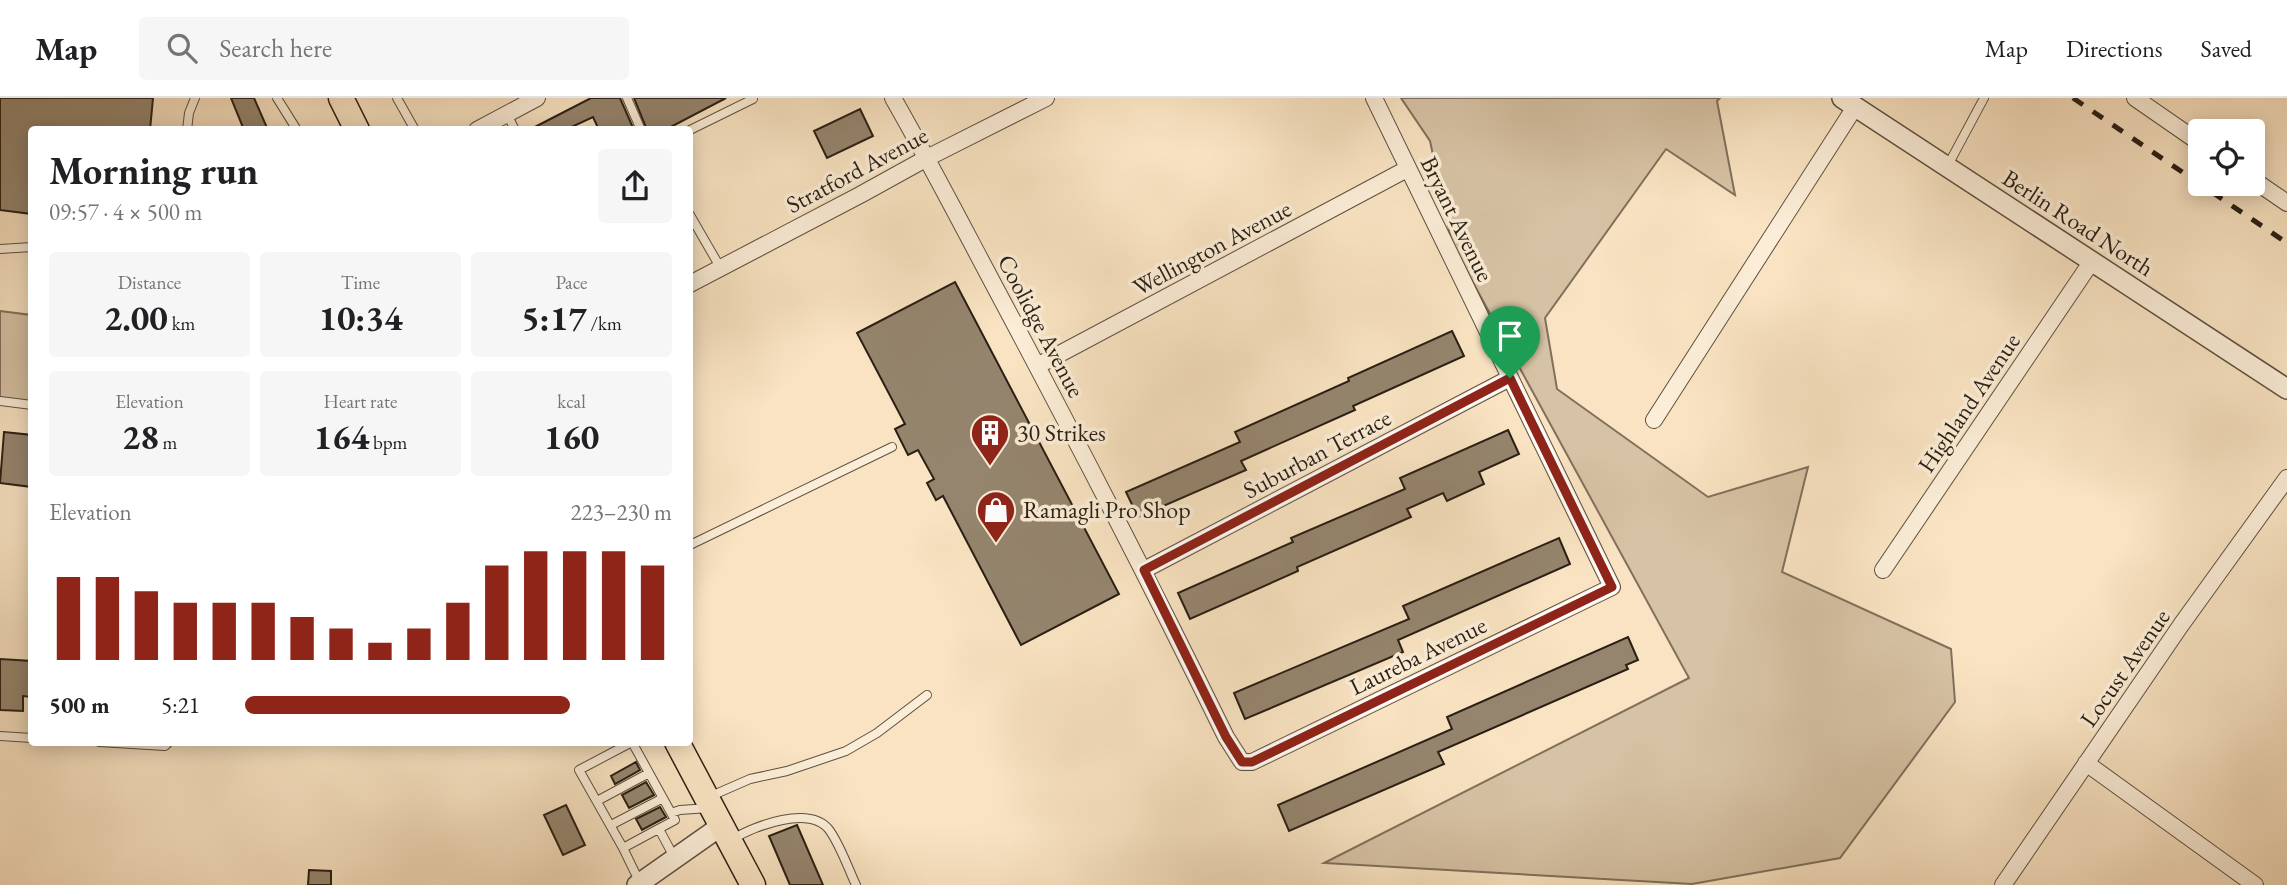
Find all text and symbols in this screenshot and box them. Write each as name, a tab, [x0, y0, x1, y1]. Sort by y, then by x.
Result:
search box	[139, 17, 629, 80]
text: Map	[35, 27, 97, 70]
icon: search	[163, 29, 201, 67]
text: Search here	[219, 31, 332, 65]
text: Map	[1985, 33, 2028, 64]
text: Directions	[2066, 33, 2163, 64]
text: Saved	[2201, 33, 2252, 64]
street label: Stratford Avenue	[780, 119, 933, 220]
map controls	[2188, 119, 2265, 196]
button: locate	[2188, 119, 2265, 196]
text: Morning run	[49, 146, 258, 195]
button: share	[598, 149, 672, 223]
street label: Bryant Avenue	[1414, 151, 1501, 287]
street label: Berlin Road North	[1997, 162, 2160, 283]
street label: Wellington Avenue	[1127, 193, 1296, 302]
text: 09:57 · 4 × 500 m	[49, 197, 202, 227]
street label: Coolidge Avenue	[991, 249, 1092, 403]
text: Distance	[118, 270, 181, 295]
text: Time	[341, 270, 380, 295]
text: Pace	[556, 270, 587, 295]
text: 2.00	[104, 295, 168, 340]
text: 10:34	[319, 295, 402, 340]
text: 5:17	[521, 295, 587, 340]
pin	[1480, 306, 1540, 378]
text: km	[168, 311, 195, 336]
text: /km	[587, 311, 622, 336]
icon: arrive	[1491, 317, 1529, 355]
street label: Highland Avenue	[1910, 327, 2027, 479]
text: Elevation	[115, 389, 184, 414]
text: Heart rate	[324, 389, 397, 414]
text: kcal	[557, 389, 586, 414]
street label: Suburban Terrace	[1238, 402, 1396, 505]
building icon: 30 Strikes	[969, 412, 1011, 467]
text: 28	[122, 414, 159, 459]
text: 164	[314, 414, 369, 459]
text: 160	[544, 414, 599, 459]
place label: 30 Strikes	[1017, 417, 1106, 448]
text: m	[159, 430, 177, 455]
text: bpm	[369, 430, 407, 455]
shop icon: Ramagli Pro Shop	[975, 489, 1017, 544]
place label: Ramagli Pro Shop	[1023, 494, 1191, 525]
text: Elevation	[49, 497, 132, 527]
text: 223–230 m	[571, 497, 672, 527]
street label: Locust Avenue	[2073, 603, 2177, 733]
street label: Laureba Avenue	[1344, 609, 1491, 702]
text: 500 m	[49, 690, 110, 720]
text: 5:21	[161, 690, 200, 720]

